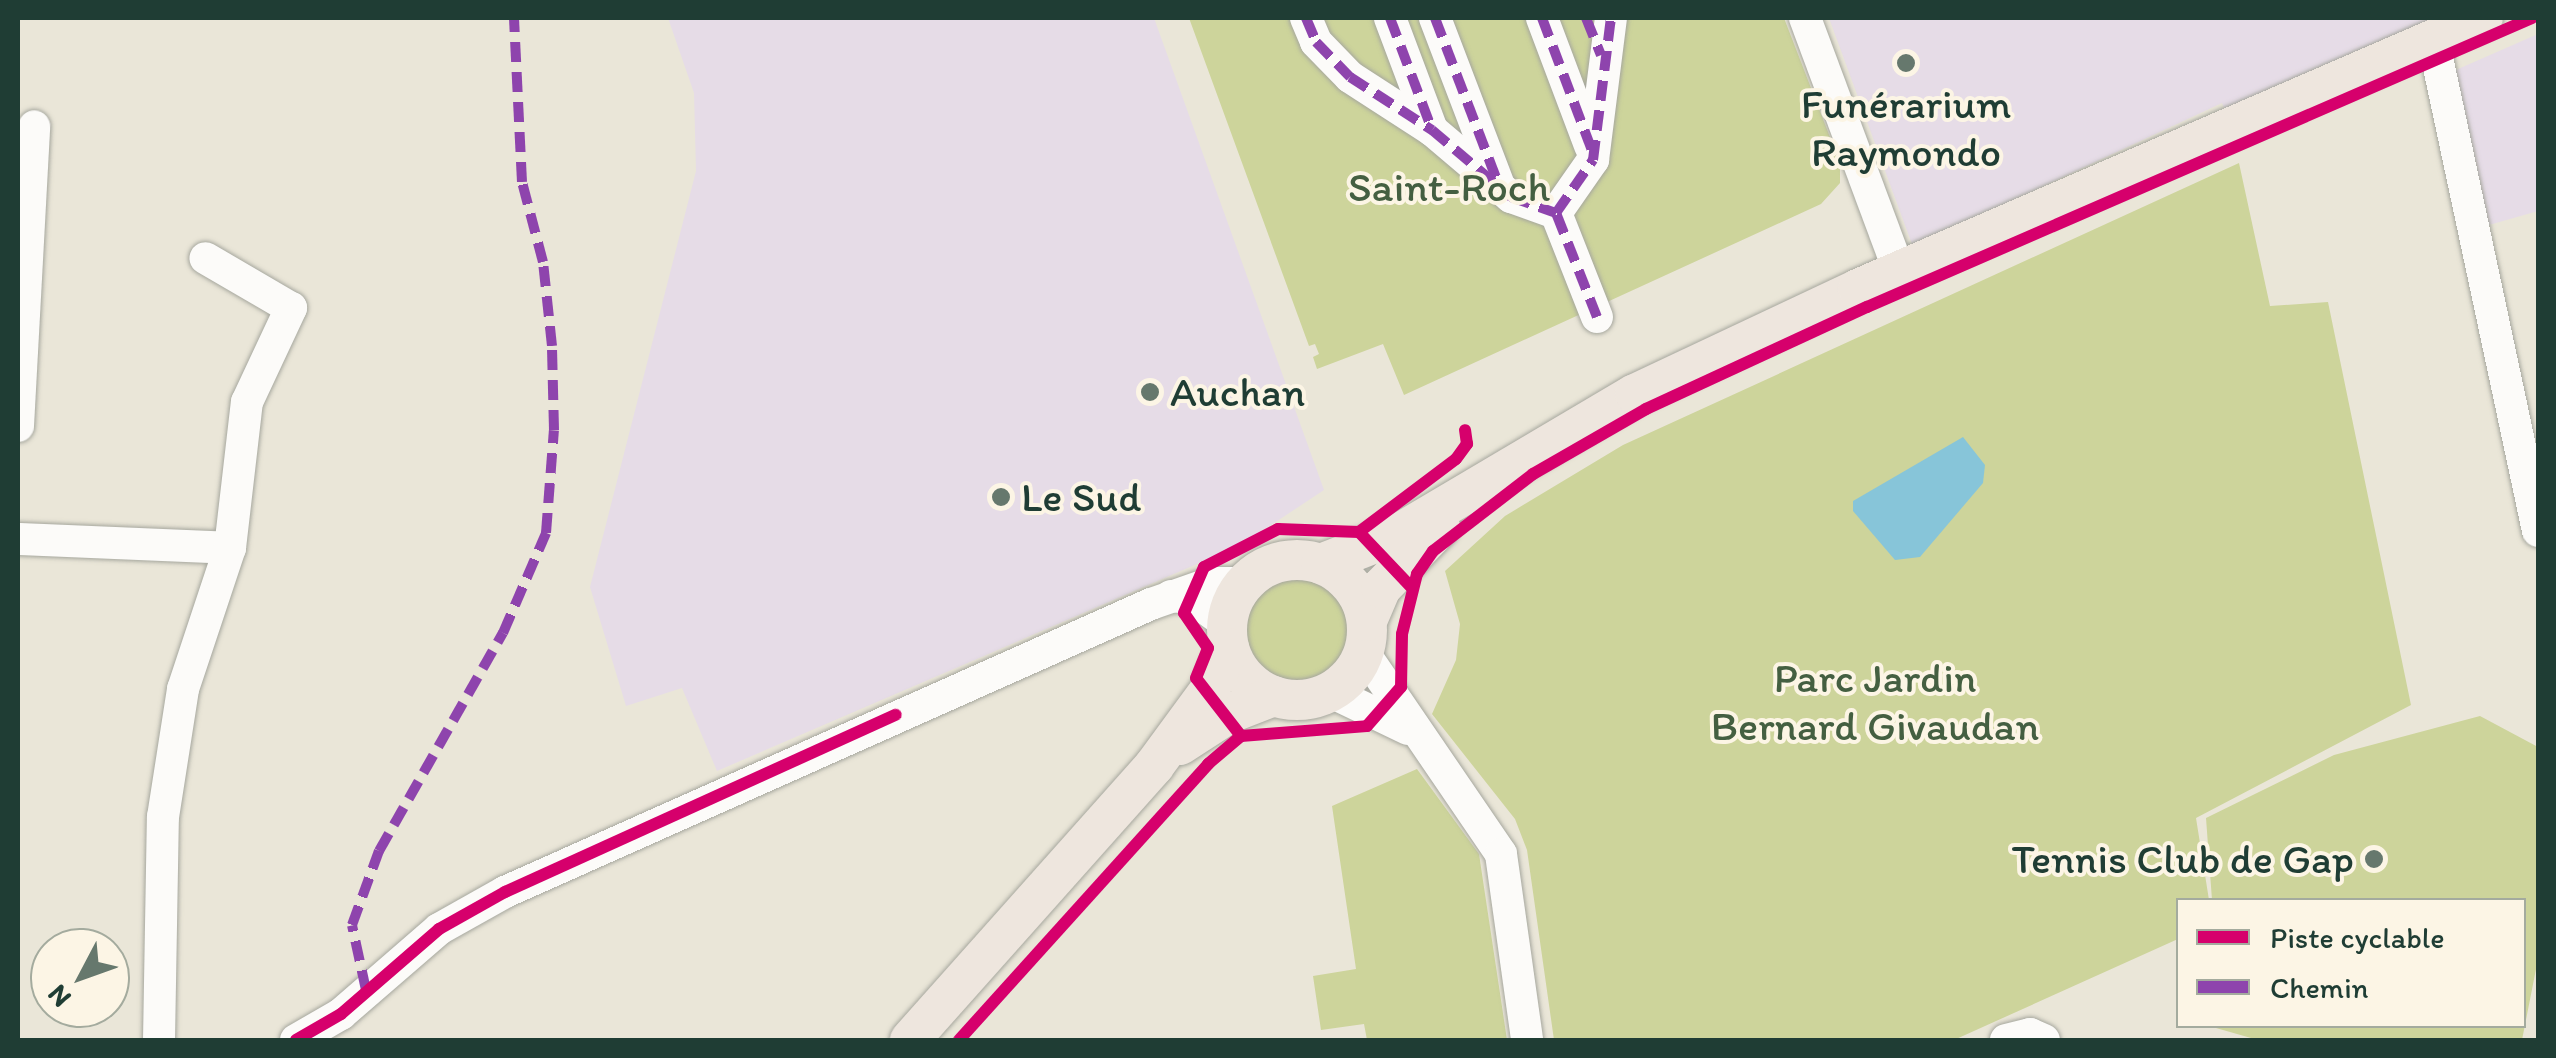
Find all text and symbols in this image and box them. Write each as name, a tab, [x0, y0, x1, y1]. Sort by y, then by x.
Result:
marker: Funérarium Raymondo	[1895, 52, 1917, 74]
place label: Funérarium Raymondo	[1801, 79, 2011, 178]
park label: Saint-Roch	[1348, 162, 1550, 212]
place label: Auchan	[1170, 367, 1305, 417]
marker: Auchan	[1139, 381, 1161, 403]
place label: Le Sud	[1021, 472, 1142, 522]
marker: Le Sud	[990, 486, 1012, 508]
park label: Parc Jardin Bernard Givaudan	[1711, 653, 2039, 751]
place label: Tennis Club de Gap	[2010, 834, 2354, 884]
marker: Tennis Club de Gap	[2363, 848, 2385, 870]
legend	[2176, 898, 2526, 1028]
text: Piste cyclable	[2270, 919, 2445, 956]
north arrow	[30, 928, 130, 1028]
text: Chemin	[2270, 969, 2369, 1006]
text: N	[40, 978, 78, 1015]

